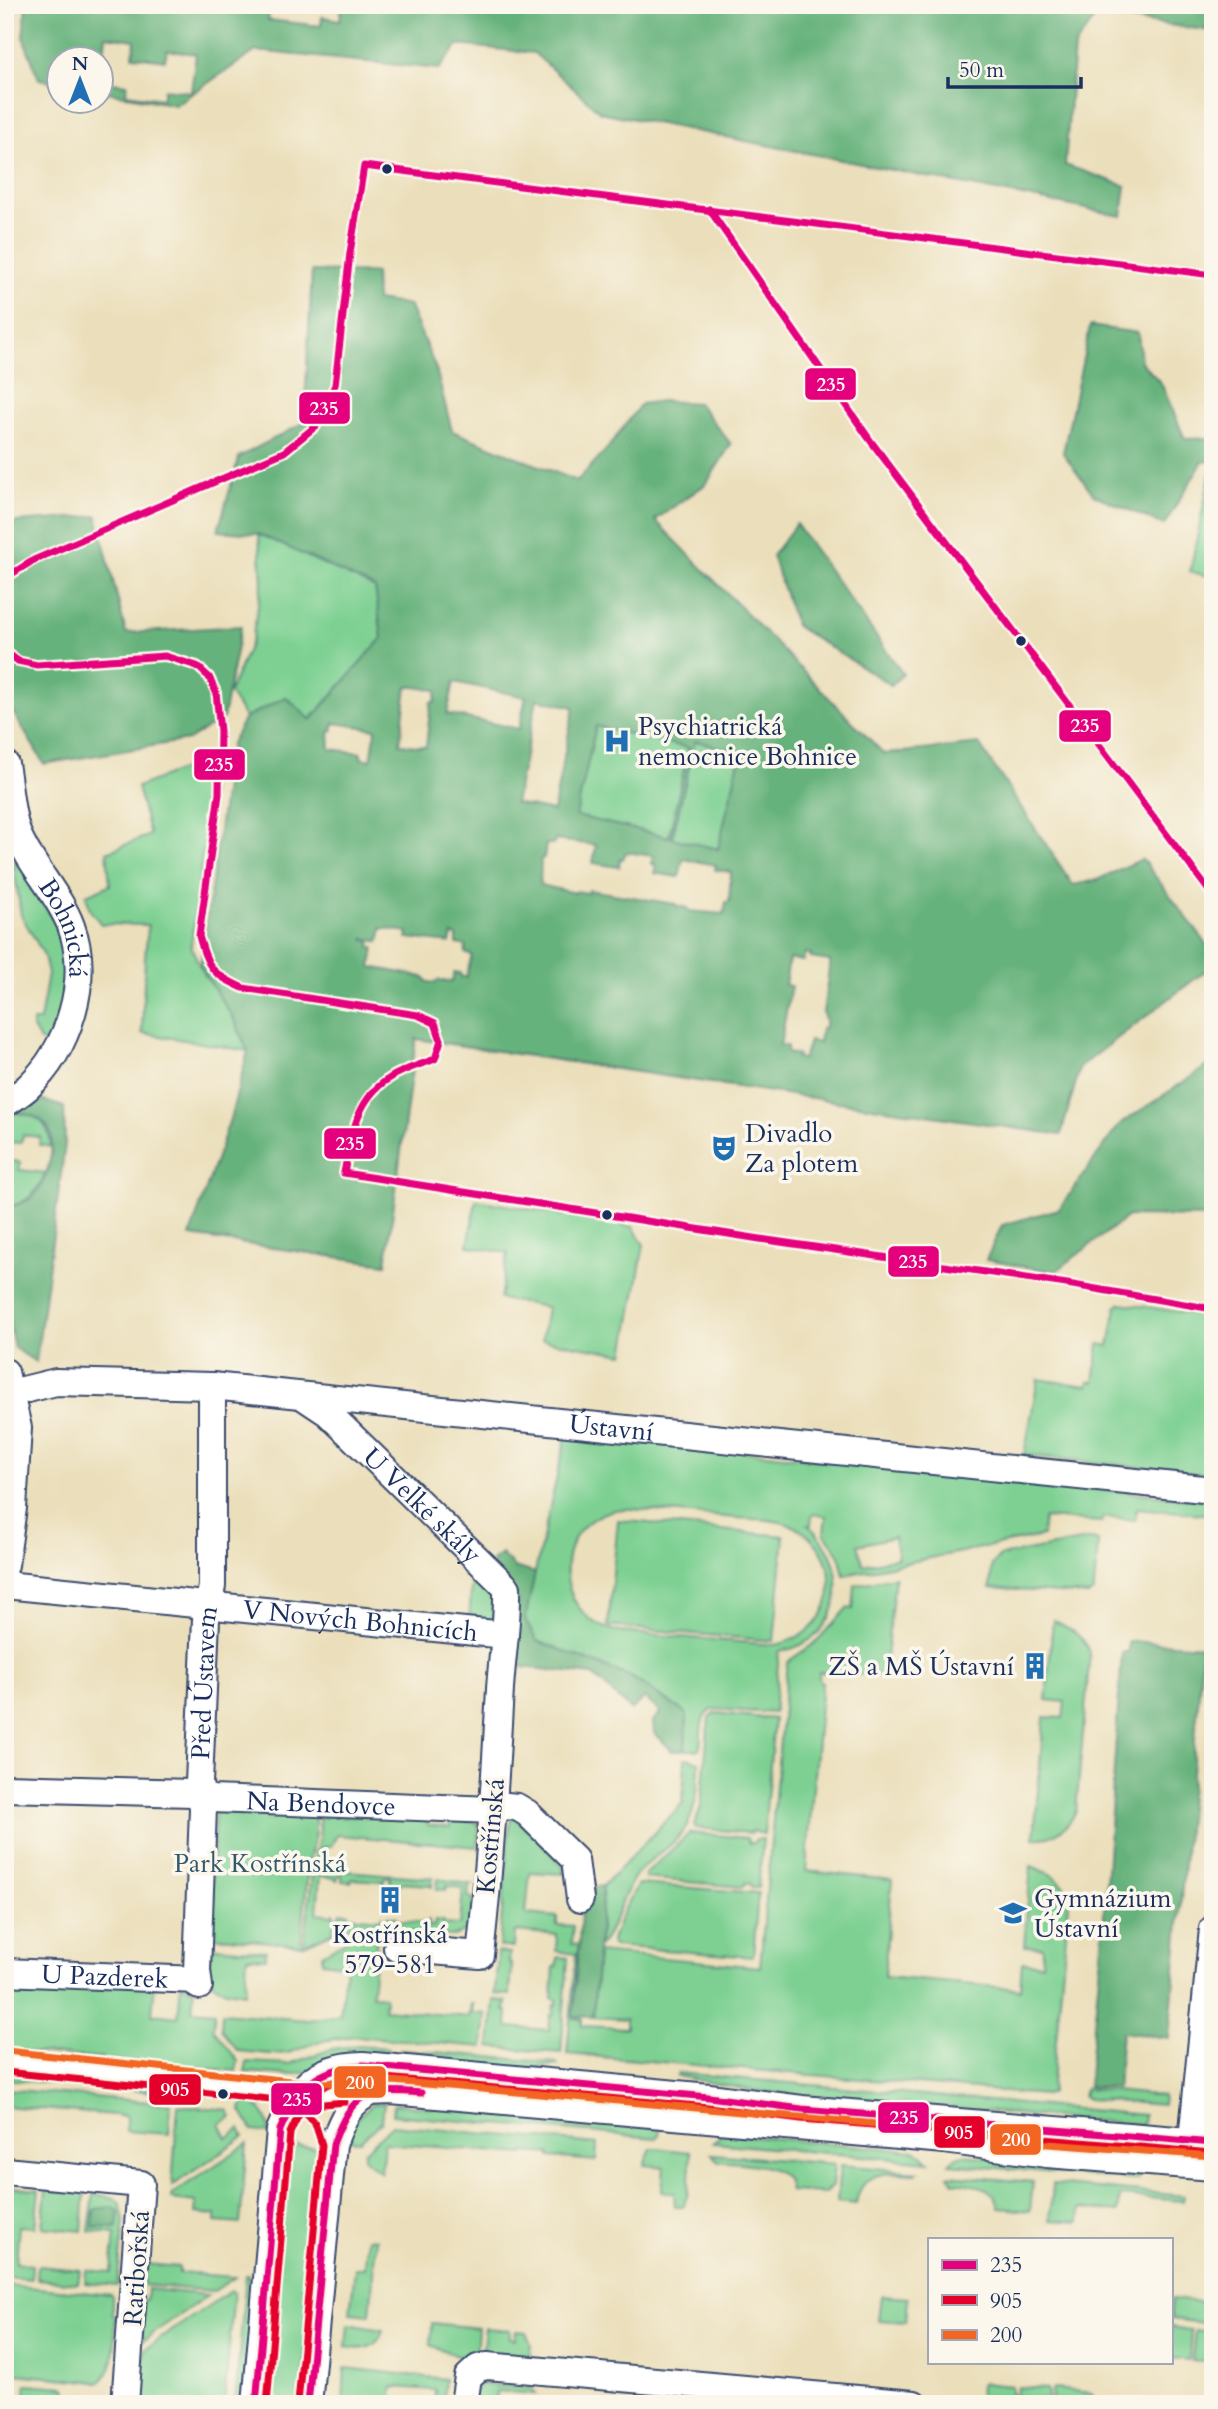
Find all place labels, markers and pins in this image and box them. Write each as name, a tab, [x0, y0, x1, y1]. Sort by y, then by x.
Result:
unlabelled marker	[380, 162, 394, 176]
unlabelled marker	[1014, 634, 1028, 648]
place label: Psychiatrická nemocnice Bohnice	[638, 709, 857, 774]
hospital icon: Psychiatrická nemocnice Bohnice	[602, 726, 632, 756]
place label: Divadlo Za plotem	[745, 1116, 858, 1181]
theatre icon: Divadlo Za plotem	[709, 1133, 739, 1163]
unlabelled marker	[600, 1208, 614, 1222]
place label: ZŠ a MŠ Ústavní	[828, 1649, 1014, 1684]
building icon: ZŠ a MŠ Ústavní	[1020, 1651, 1050, 1681]
place label: Gymnázium Ústavní	[1034, 1881, 1172, 1946]
building icon: Kostřínská 579-581	[375, 1885, 405, 1915]
school or university icon: Gymnázium Ústavní	[998, 1898, 1028, 1928]
place label: Kostřínská 579-581	[332, 1917, 448, 1982]
unlabelled marker	[216, 2087, 230, 2101]

